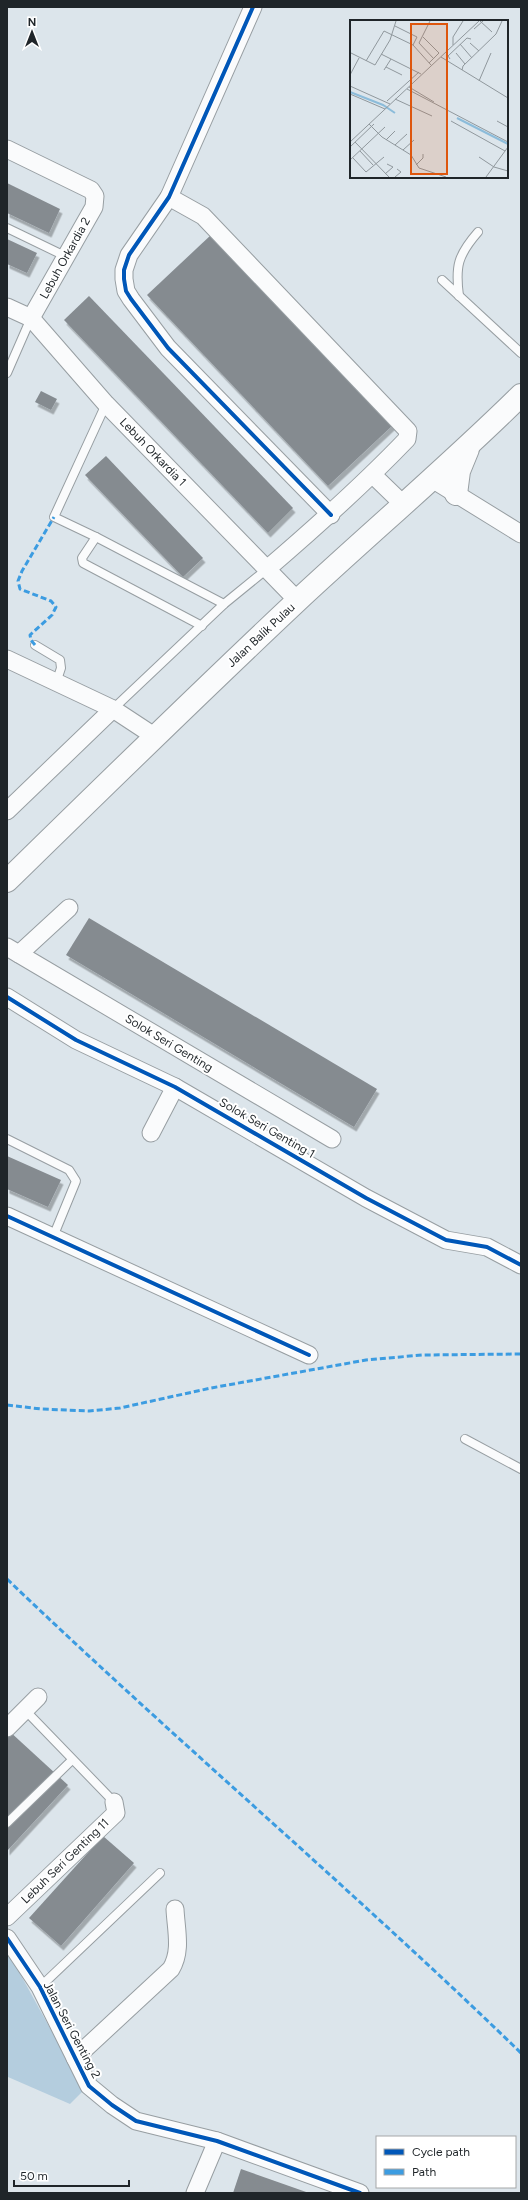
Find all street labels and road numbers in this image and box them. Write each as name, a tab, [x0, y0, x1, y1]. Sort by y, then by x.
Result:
street label: Lebuh Orkardia 2	[37, 215, 93, 301]
street label: Lebuh Orkardia 1	[117, 415, 189, 489]
street label: Jalan Balik Pulau	[224, 600, 298, 670]
street label: Solok Seri Genting	[123, 1011, 215, 1075]
street label: Solok Seri Genting 1	[217, 1095, 317, 1161]
street label: Lebuh Seri Genting 11	[18, 1816, 112, 1906]
street label: Jalan Seri Genting 2	[41, 1979, 103, 2081]

